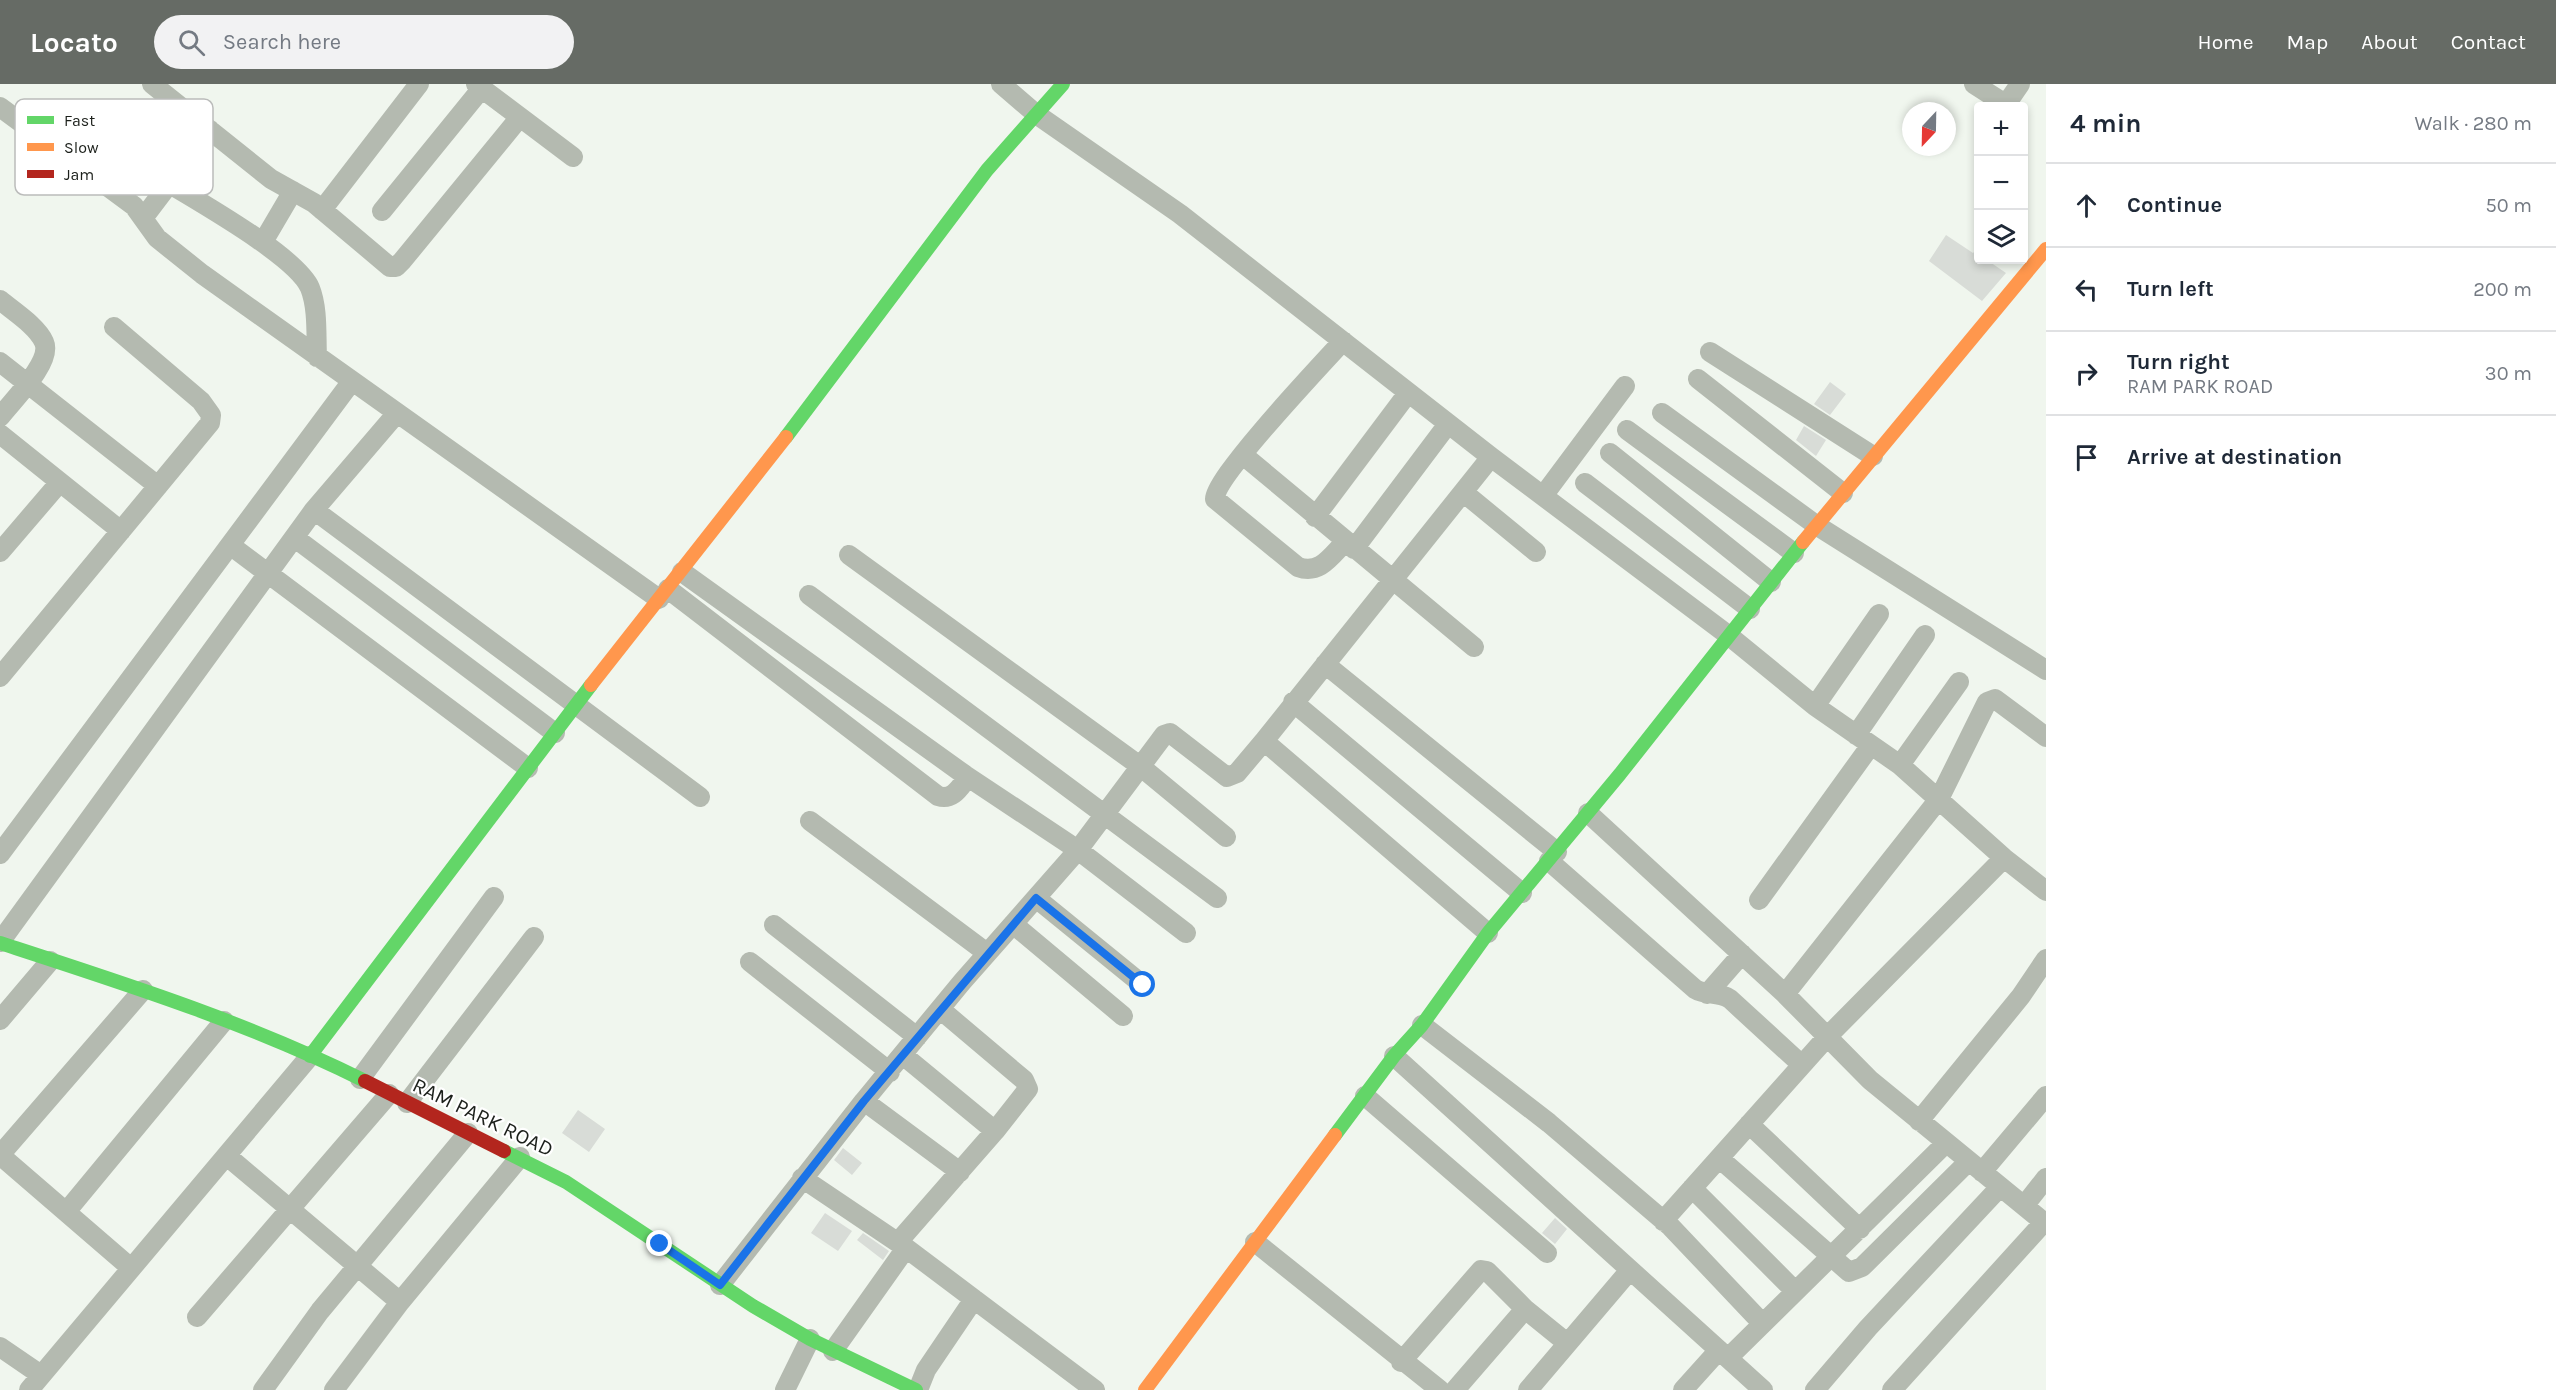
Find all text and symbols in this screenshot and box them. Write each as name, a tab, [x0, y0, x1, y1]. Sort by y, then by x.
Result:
search box	[154, 15, 574, 69]
text: Locato	[30, 26, 118, 59]
icon: search	[175, 26, 208, 59]
text: Search here	[223, 29, 341, 55]
text: Home	[2198, 30, 2254, 54]
text: Map	[2287, 30, 2328, 54]
text: About	[2361, 30, 2418, 54]
text: Contact	[2451, 30, 2526, 54]
legend	[15, 99, 213, 195]
north arrow	[1902, 102, 1956, 156]
map controls	[1974, 102, 2028, 264]
button: +	[1974, 102, 2028, 156]
text: 4 min	[2070, 108, 2141, 139]
text: Fast	[64, 111, 95, 130]
text: Walk · 280 m	[2415, 112, 2532, 135]
text: Slow	[64, 138, 99, 157]
button: −	[1974, 156, 2028, 210]
text: Jam	[64, 165, 94, 184]
icon: ahead	[2070, 189, 2103, 222]
text: Continue	[2127, 192, 2222, 218]
text: 50 m	[2485, 194, 2532, 217]
button: layers	[1974, 210, 2028, 264]
icon: left	[2070, 273, 2103, 306]
text: Turn left	[2127, 276, 2214, 302]
text: 200 m	[2473, 278, 2532, 301]
text: Turn right	[2127, 349, 2230, 375]
icon: right	[2070, 357, 2103, 390]
text: 30 m	[2485, 362, 2532, 385]
text: RAM PARK ROAD	[2127, 375, 2273, 398]
icon: arrive	[2070, 441, 2103, 474]
text: Arrive at destination	[2127, 444, 2342, 470]
route start	[1129, 971, 1155, 997]
street label: RAM PARK ROAD	[409, 1073, 557, 1161]
route end	[646, 1230, 672, 1256]

